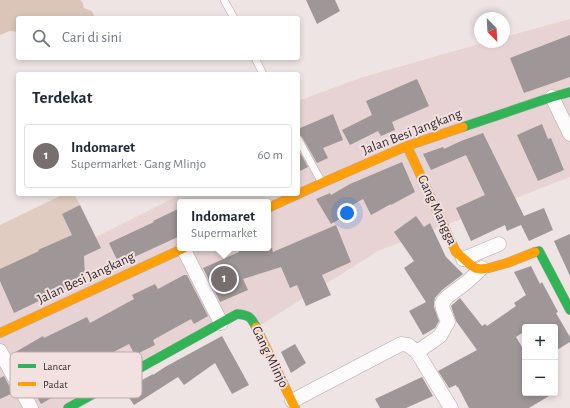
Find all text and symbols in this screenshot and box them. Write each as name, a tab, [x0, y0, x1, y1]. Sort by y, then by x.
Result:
north arrow	[474, 12, 510, 48]
search box	[16, 16, 300, 60]
icon: search	[30, 27, 52, 49]
text: Cari di sini	[62, 30, 122, 45]
text: Terdekat	[32, 89, 92, 106]
street label: Jalan Besi Jangkang	[360, 107, 464, 157]
text: Indomaret	[71, 140, 135, 155]
text: 1	[44, 149, 48, 162]
text: 60 m	[257, 149, 283, 162]
text: Supermarket · Gang Mlinjo	[71, 158, 206, 171]
street label: Gang Mangga	[415, 173, 459, 248]
popup	[177, 199, 271, 251]
your location	[337, 203, 357, 223]
text: Indomaret	[191, 209, 255, 224]
text: Supermarket	[191, 227, 257, 240]
street label: Jalan Besi Jangkang	[35, 249, 137, 307]
pin: 1	[211, 264, 237, 294]
street label: Gang Mlinjo	[249, 324, 291, 390]
map controls	[522, 324, 558, 396]
button: +	[522, 324, 558, 360]
legend	[10, 352, 142, 398]
button: −	[522, 360, 558, 396]
text: Lancar	[43, 361, 71, 372]
text: Padat	[43, 379, 68, 390]

